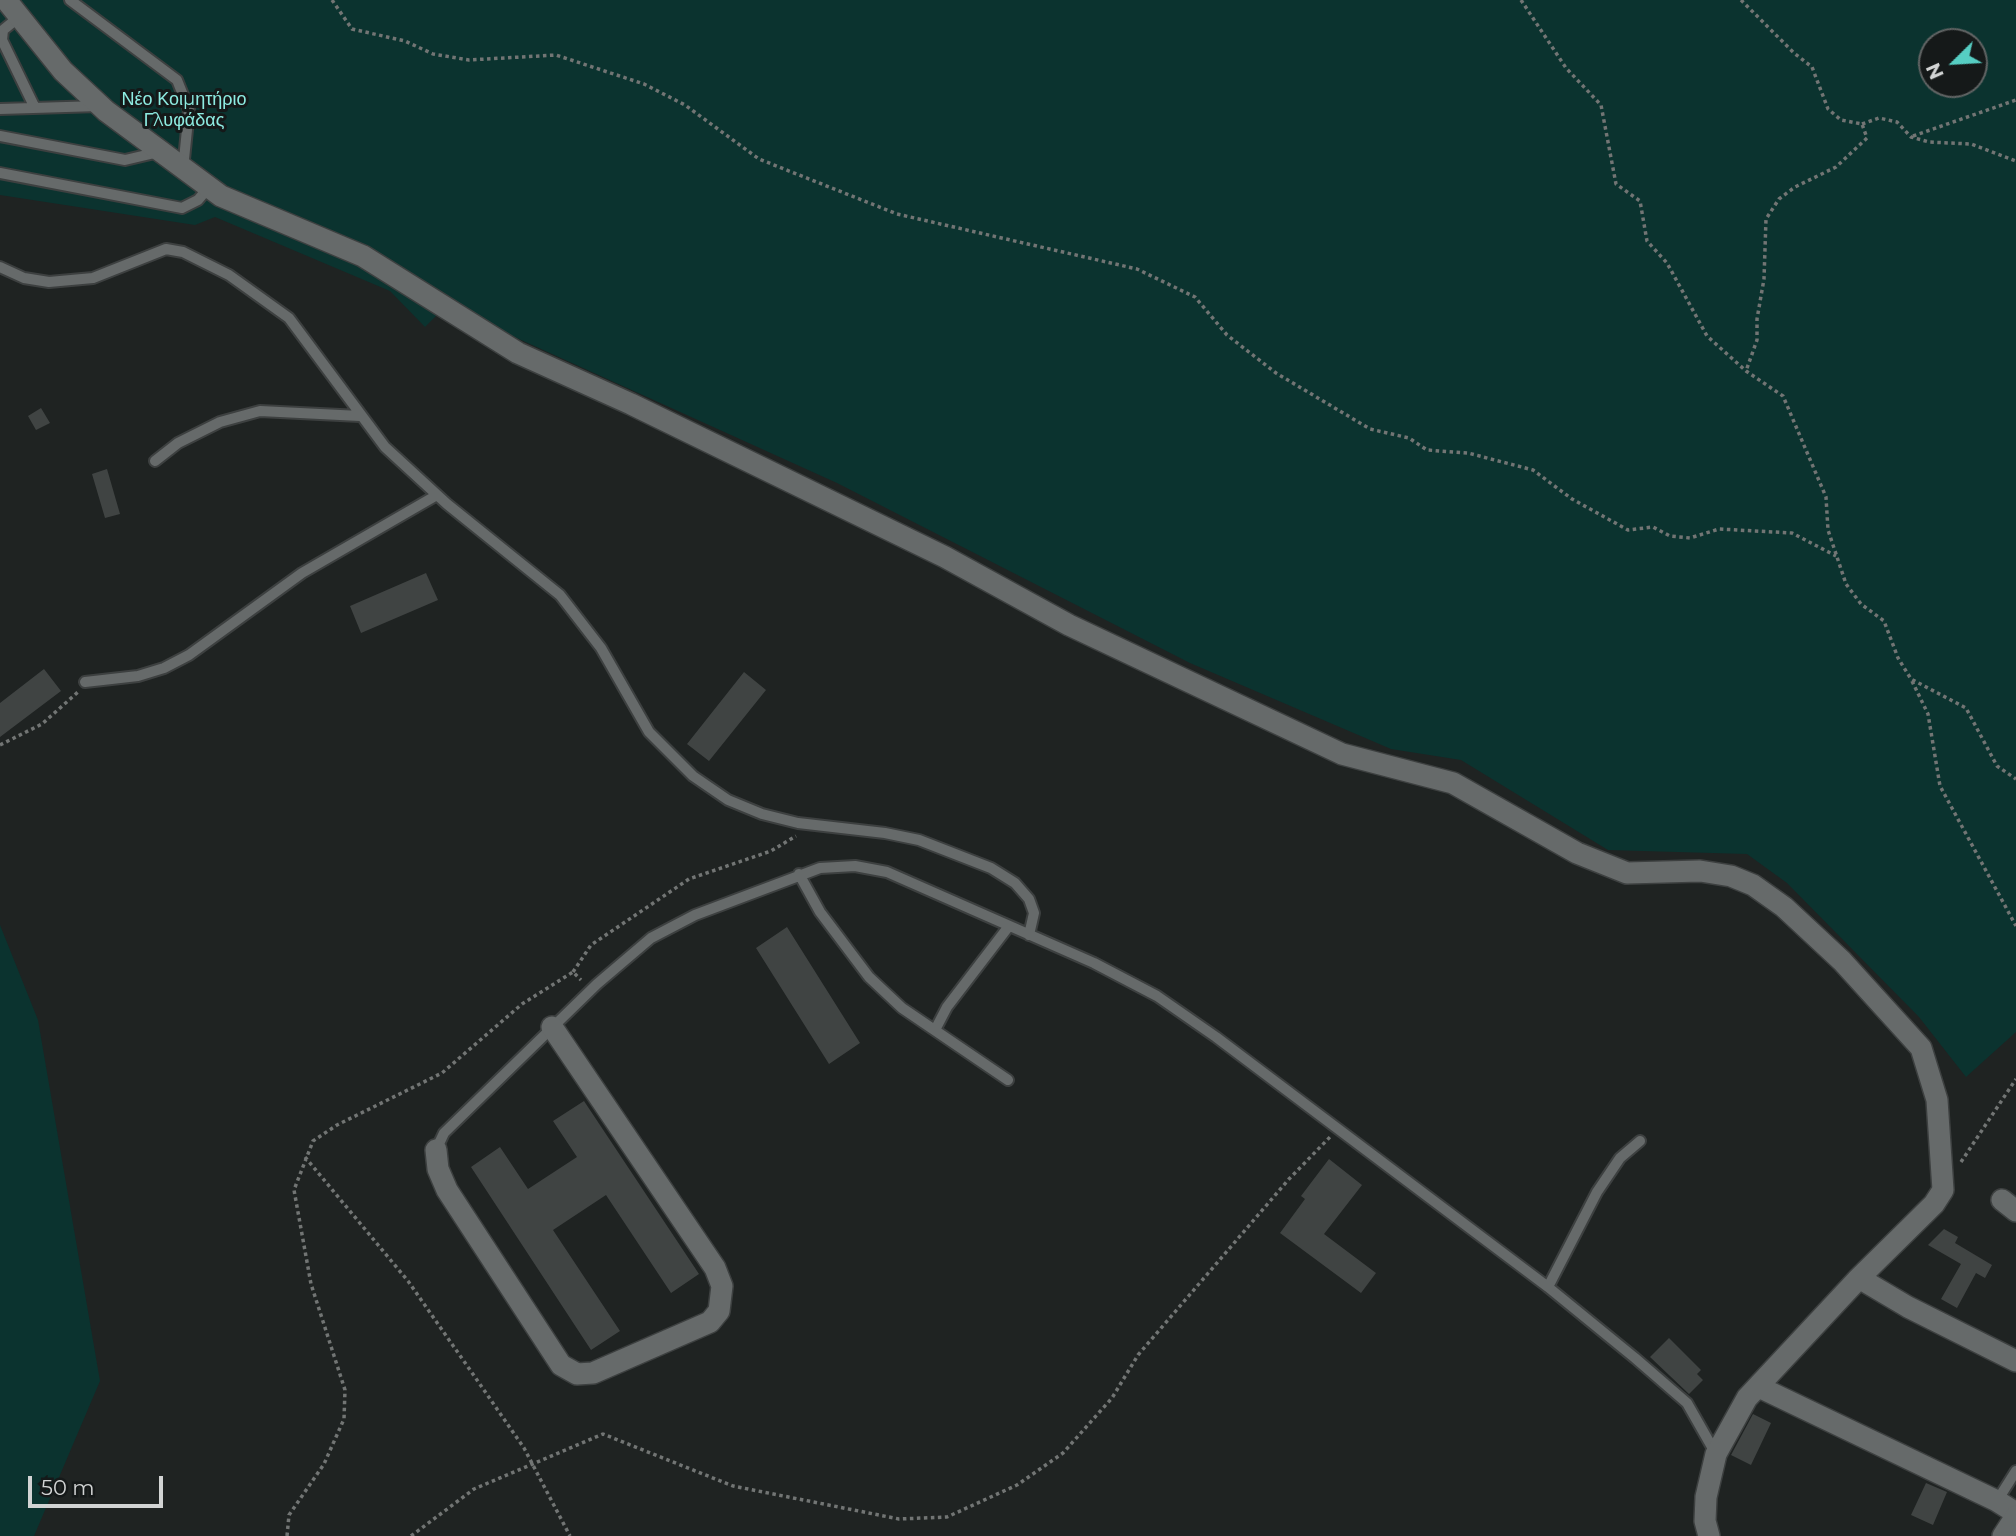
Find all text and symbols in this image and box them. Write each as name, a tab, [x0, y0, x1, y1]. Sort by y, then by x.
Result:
north arrow	[1918, 28, 1988, 98]
text: N	[1922, 59, 1949, 83]
park label: Νέο Κοιμητήριο Γλυφάδας	[121, 89, 247, 132]
scale bar	[32, 1462, 166, 1506]
text: 50 m	[41, 1475, 95, 1500]

